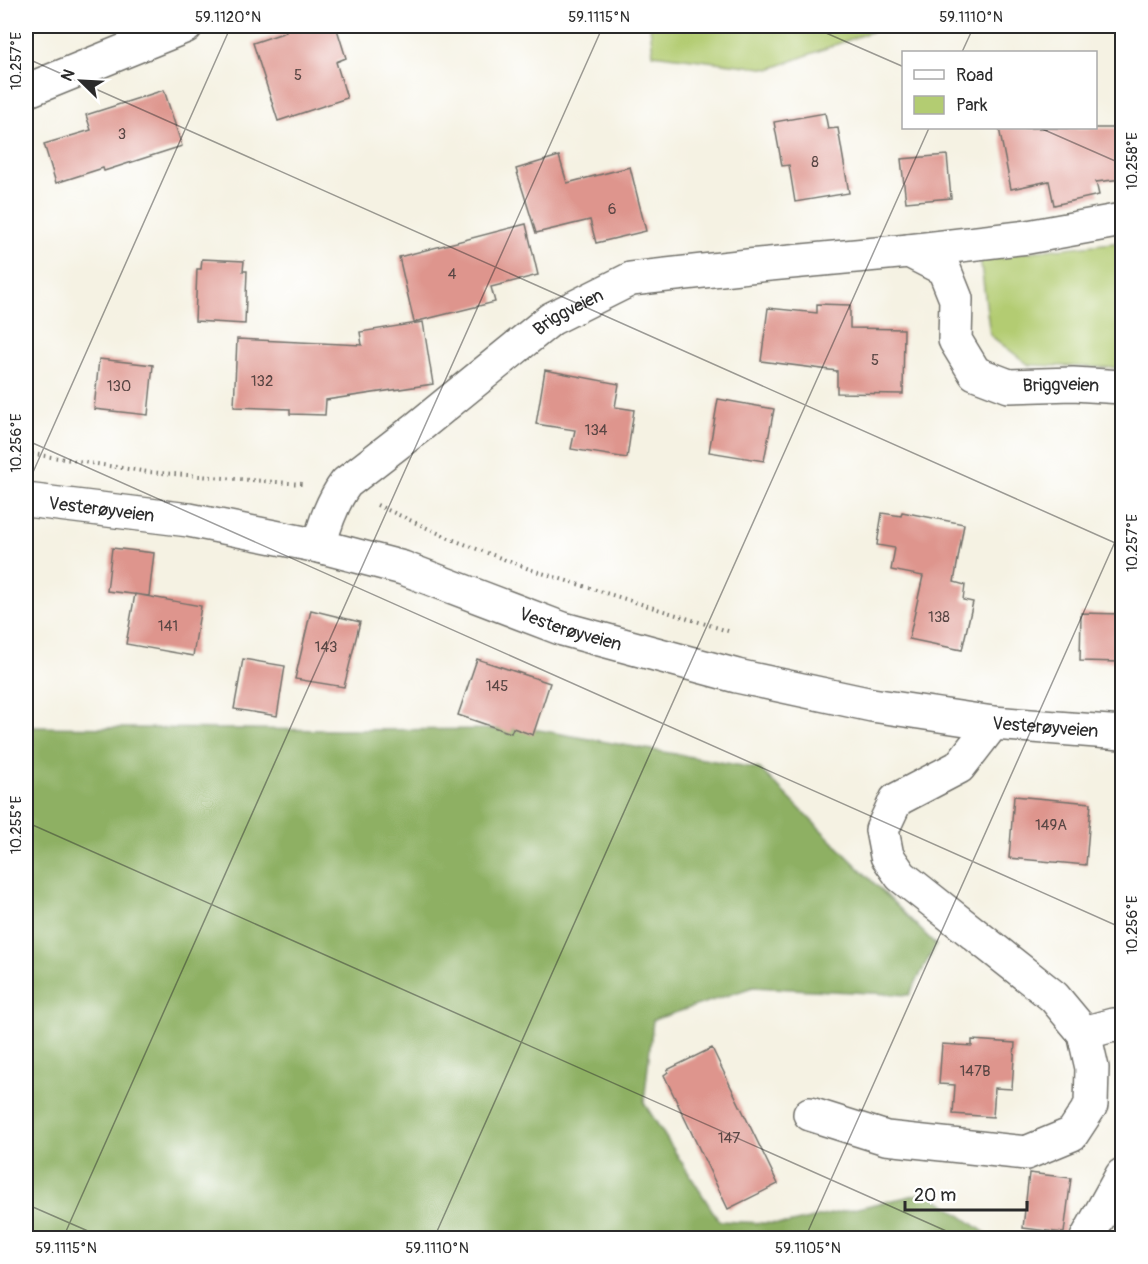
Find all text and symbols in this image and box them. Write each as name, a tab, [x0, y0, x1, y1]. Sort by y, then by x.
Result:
text: 59.1120°N	[195, 8, 261, 27]
text: 59.1115°N	[568, 8, 630, 27]
text: 59.1110°N	[939, 8, 1003, 27]
text: 10.257°E	[7, 32, 26, 90]
north arrow	[51, 51, 111, 111]
legend	[902, 51, 1097, 129]
text: Road	[956, 64, 993, 87]
text: N	[57, 66, 80, 84]
house number: 5	[294, 66, 302, 85]
text: Park	[956, 94, 988, 117]
house number: 3	[118, 125, 126, 144]
text: 10.258°E	[1123, 132, 1142, 190]
house number: 8	[811, 153, 819, 172]
house number: 6	[608, 200, 616, 219]
house number: 4	[448, 265, 457, 284]
street label: Briggveien	[529, 284, 607, 341]
house number: 5	[871, 351, 879, 370]
house number: 132	[251, 372, 273, 391]
street label: Briggveien	[1022, 373, 1100, 398]
house number: 130	[107, 377, 131, 396]
text: 10.256°E	[7, 413, 26, 473]
house number: 134	[585, 421, 608, 440]
street label: Vesterøyveien	[47, 492, 156, 528]
text: 10.257°E	[1123, 514, 1142, 572]
street label: Vesterøyveien	[516, 602, 624, 656]
house number: 138	[928, 608, 950, 627]
house number: 141	[158, 617, 178, 636]
house number: 143	[315, 638, 337, 657]
house number: 145	[486, 677, 508, 696]
street label: Vesterøyveien	[991, 712, 1099, 743]
text: 10.255°E	[7, 796, 26, 854]
house number: 149A	[1035, 816, 1067, 835]
text: 10.256°E	[1123, 895, 1142, 955]
house number: 147B	[960, 1062, 991, 1081]
house number: 147	[718, 1129, 740, 1148]
scale bar	[905, 1174, 1026, 1212]
text: 20 m	[914, 1184, 956, 1207]
text: 59.1115°N	[35, 1239, 97, 1258]
text: 59.1110°N	[405, 1239, 469, 1258]
text: 59.1105°N	[775, 1239, 841, 1258]

